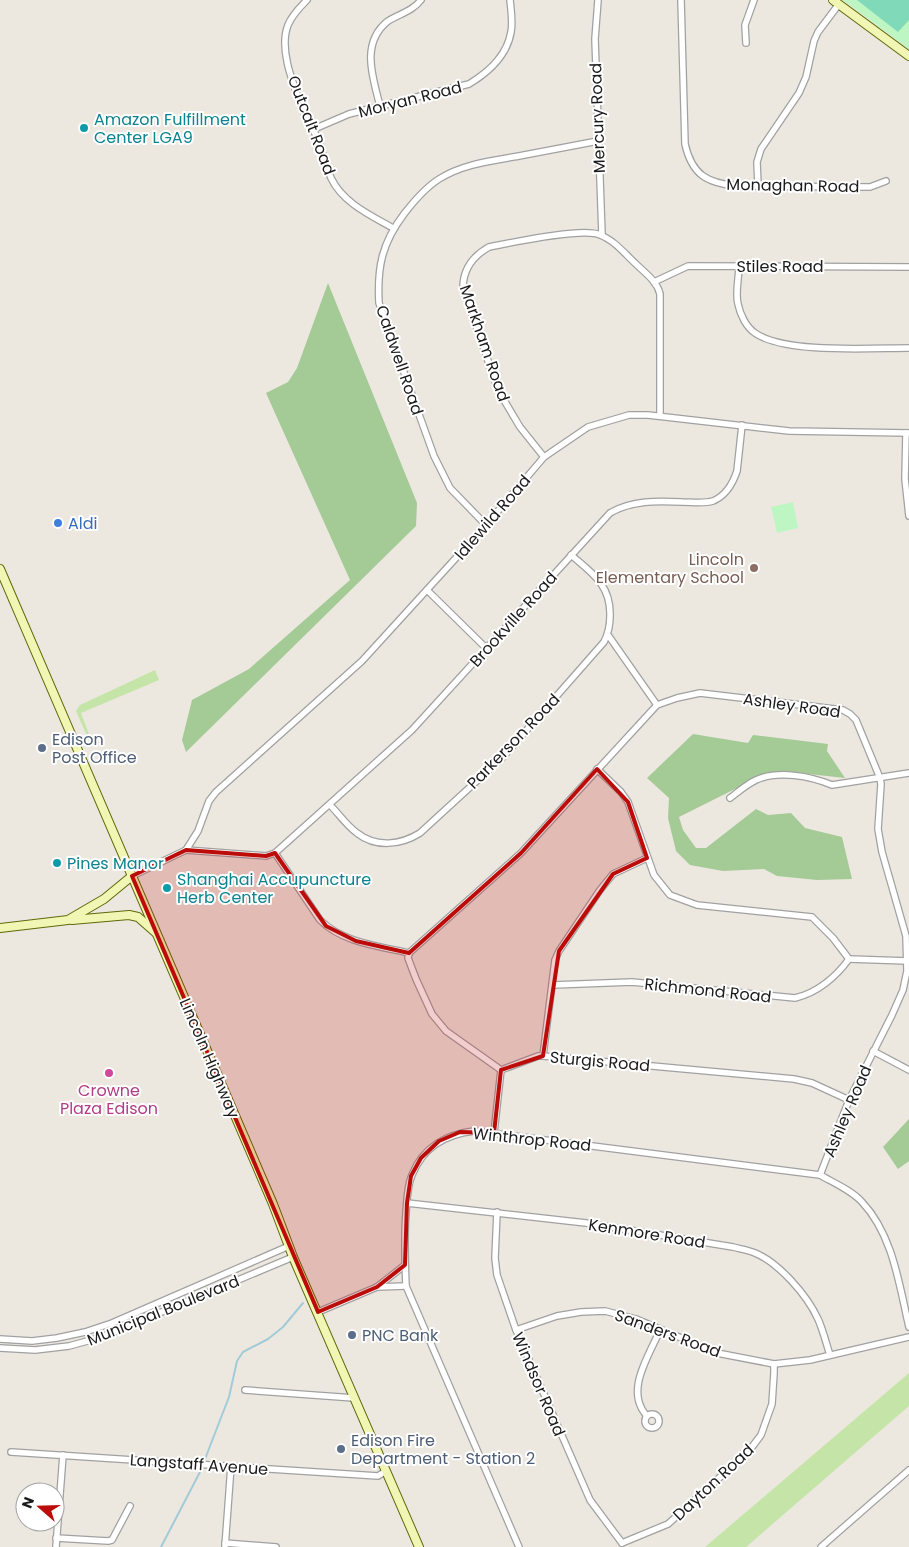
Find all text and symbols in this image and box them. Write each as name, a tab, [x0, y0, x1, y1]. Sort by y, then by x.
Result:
street label: Mercury Road	[584, 62, 611, 174]
street label: Outcalt Road	[282, 72, 341, 178]
street label: Moryan Road	[356, 76, 464, 123]
place label: Amazon Fulfillment Center LGA9	[94, 108, 246, 149]
marker: Amazon Fulfillment Center LGA9	[78, 122, 90, 134]
street label: Monaghan Road	[726, 173, 860, 198]
street label: Stiles Road	[736, 255, 824, 278]
street label: Markham Road	[454, 282, 515, 405]
street label: Caldwell Road	[370, 302, 429, 418]
street label: Idlewild Road	[449, 470, 536, 565]
place label: Aldi	[68, 512, 97, 535]
marker: Aldi	[52, 517, 64, 529]
place label: Lincoln Elementary School	[596, 548, 744, 589]
marker: Lincoln Elementary School	[748, 562, 760, 574]
street label: Brookville Road	[464, 567, 562, 672]
street label: Ashley Road	[742, 687, 842, 724]
street label: Parkerson Road	[462, 688, 565, 794]
place label: Edison Post Office	[52, 728, 137, 769]
marker: Edison Post Office	[36, 742, 48, 754]
place label: Pines Manor	[67, 852, 164, 875]
marker: Pines Manor	[51, 857, 63, 869]
place label: Shanghai Accupuncture Herb Center	[177, 868, 371, 909]
marker: Shanghai Accupuncture Herb Center	[161, 882, 173, 894]
street label: Richmond Road	[643, 972, 772, 1009]
street label: Lincoln Highway	[174, 995, 245, 1122]
street label: Sturgis Road	[549, 1046, 651, 1077]
street label: Ashley Road	[818, 1062, 877, 1161]
marker: Crowne Plaza Edison	[103, 1067, 115, 1079]
place label: Crowne Plaza Edison	[60, 1079, 158, 1120]
street label: Winthrop Road	[472, 1122, 592, 1157]
street label: Kenmore Road	[587, 1213, 707, 1254]
street label: Municipal Boulevard	[84, 1269, 243, 1352]
street label: Sanders Road	[612, 1304, 724, 1363]
place label: PNC Bank	[362, 1324, 439, 1347]
marker: PNC Bank	[346, 1329, 358, 1341]
street label: Windsor Road	[506, 1329, 571, 1440]
place label: Edison Fire Department - Station 2	[351, 1429, 535, 1470]
street label: Dayton Road	[668, 1439, 759, 1526]
marker: Edison Fire Department - Station 2	[335, 1443, 347, 1455]
street label: Langstaff Avenue	[129, 1448, 269, 1481]
north arrow	[15, 1482, 65, 1532]
text: N	[17, 1494, 39, 1511]

